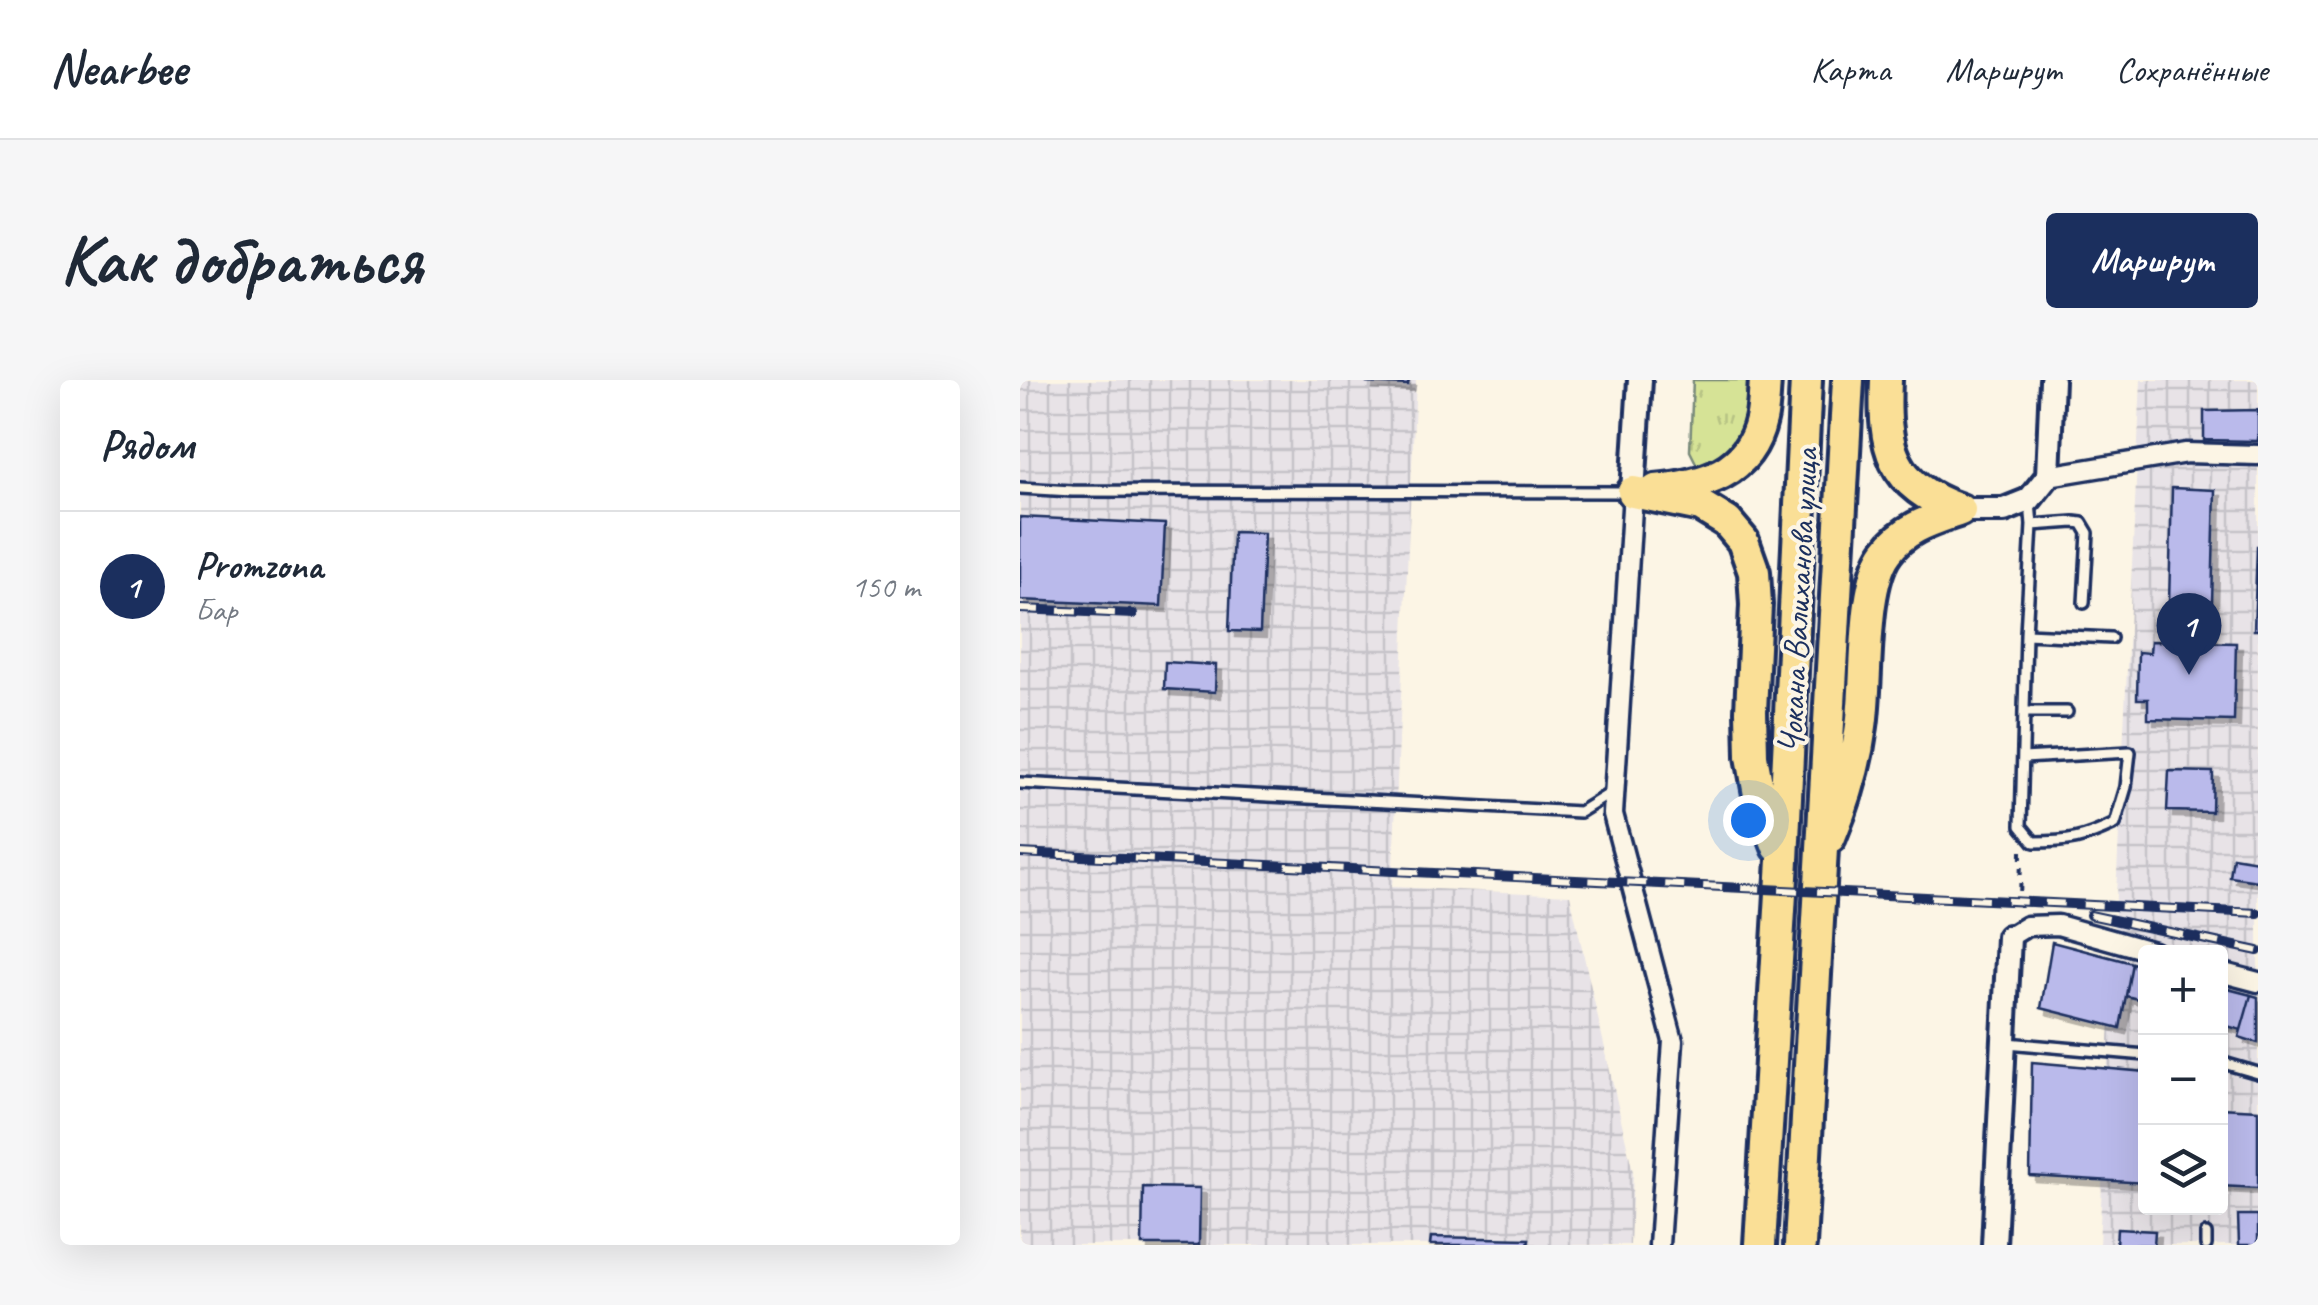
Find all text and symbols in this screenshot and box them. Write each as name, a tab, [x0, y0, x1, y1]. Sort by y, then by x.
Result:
text: Nearbee	[50, 39, 187, 99]
text: Карта	[1810, 47, 1891, 92]
text: Маршрут	[1946, 47, 2061, 92]
text: Сохранённые	[2116, 47, 2268, 92]
button: Маршрут	[2046, 213, 2258, 308]
text: Как добраться	[60, 216, 422, 304]
text: Рядом	[100, 419, 194, 472]
street label: Чокана Валиханова улица	[1768, 445, 1829, 755]
text: Promzona	[195, 542, 323, 589]
text: 1	[125, 566, 140, 607]
text: 150 m	[851, 566, 920, 607]
text: Бар	[195, 589, 237, 630]
pin: 1	[2156, 592, 2222, 675]
your location	[1723, 795, 1774, 846]
map controls	[2138, 945, 2228, 1215]
button: +	[2138, 945, 2228, 1035]
button: −	[2138, 1035, 2228, 1125]
button: layers	[2138, 1125, 2228, 1215]

